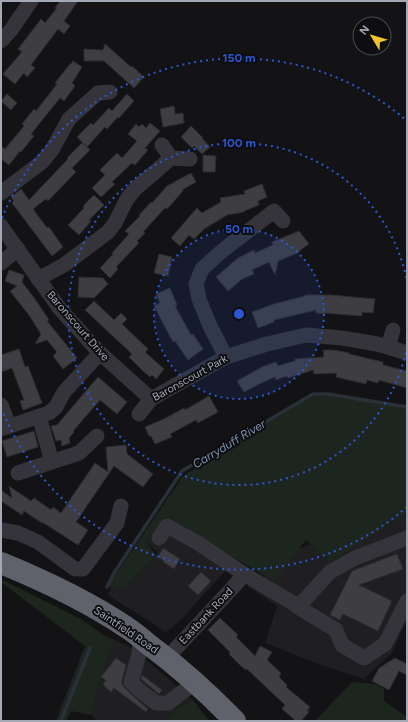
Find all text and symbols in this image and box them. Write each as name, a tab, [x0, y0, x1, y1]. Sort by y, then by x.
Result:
north arrow	[352, 16, 392, 56]
text: N	[357, 23, 372, 38]
text: 150 m	[222, 51, 256, 65]
text: 100 m	[222, 136, 256, 150]
text: 50 m	[225, 222, 253, 236]
street label: Baronscourt Drive	[44, 288, 112, 364]
centre of rings	[232, 307, 246, 321]
street label: Baronscourt Park	[150, 352, 230, 404]
water label: Carryduff River	[190, 416, 269, 471]
street label: Eastbank Road	[176, 585, 236, 647]
street label: Saintfield Road	[91, 604, 161, 656]

